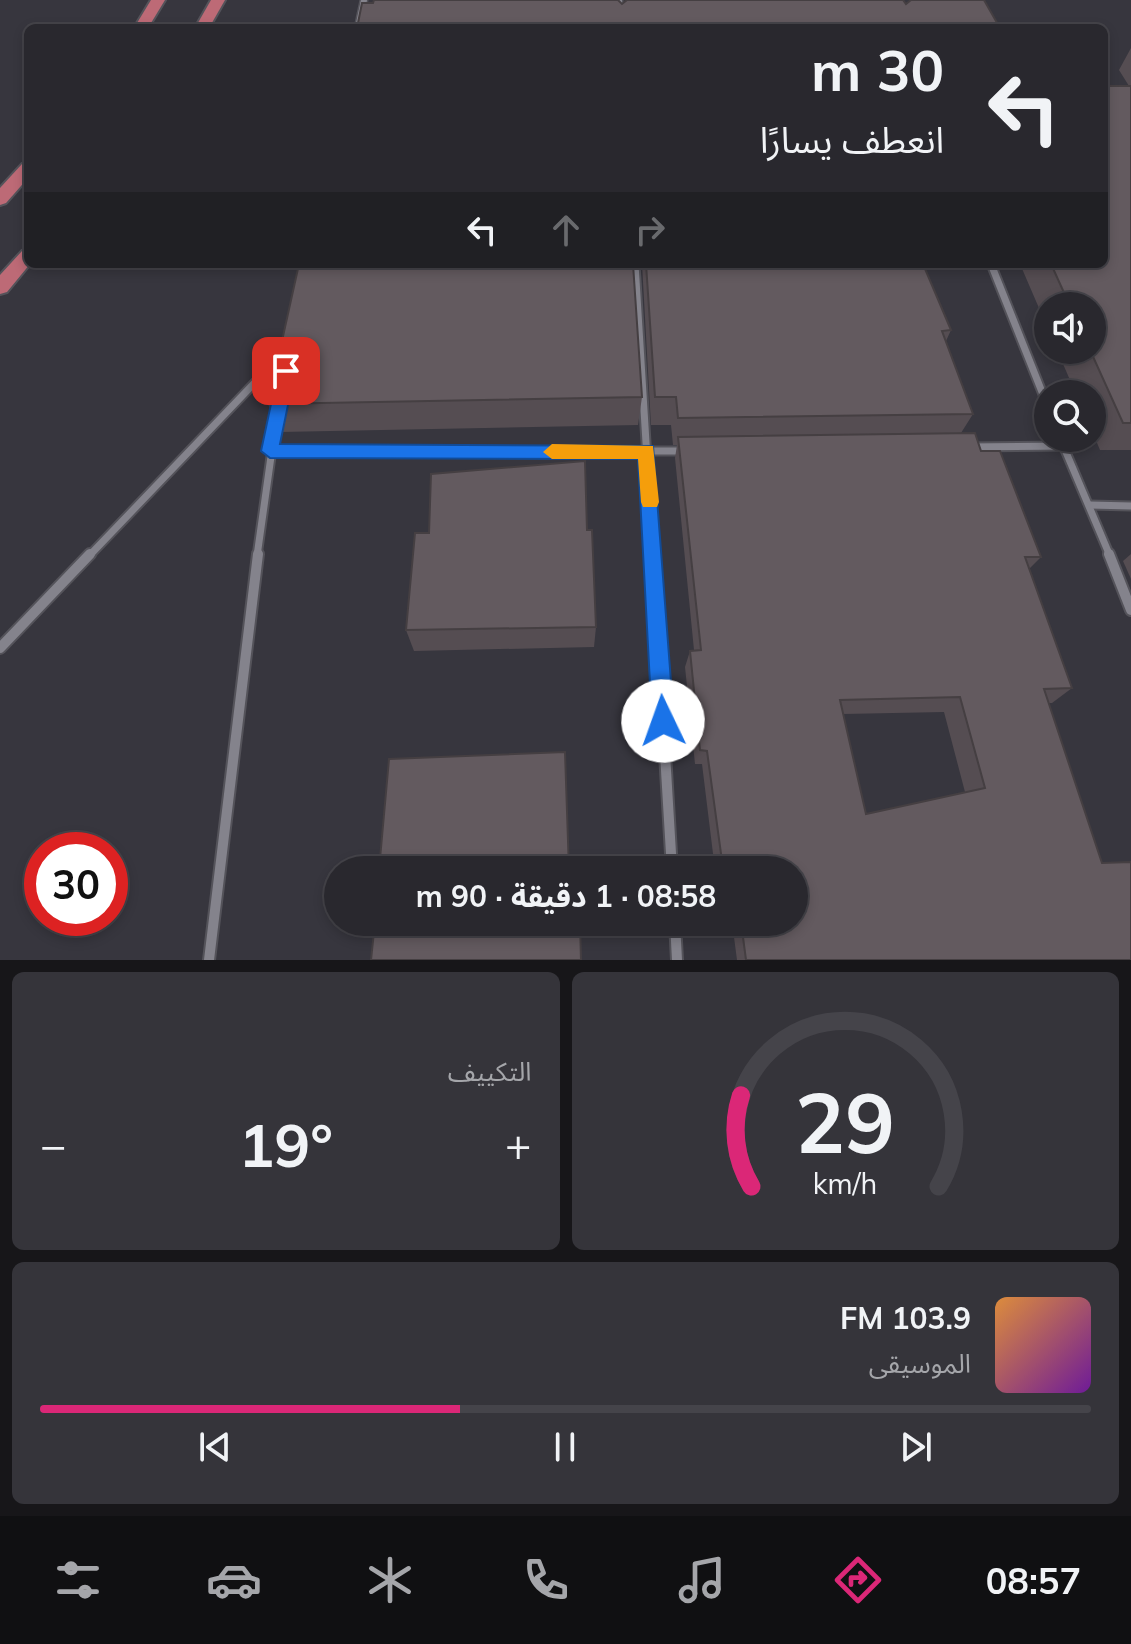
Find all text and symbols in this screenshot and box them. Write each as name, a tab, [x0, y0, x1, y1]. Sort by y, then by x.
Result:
text: 30 m	[811, 35, 944, 105]
icon: left	[972, 56, 1076, 160]
text: انعطف يسارًا	[760, 117, 944, 162]
icon: left	[460, 208, 504, 252]
icon: ahead	[544, 208, 588, 252]
icon: right	[628, 208, 672, 252]
map controls	[1034, 292, 1106, 452]
button: sound	[1034, 292, 1106, 364]
pin	[252, 337, 320, 405]
icon: arrive	[264, 349, 308, 393]
button: search	[1034, 380, 1106, 452]
position arrow	[621, 679, 705, 763]
speed limit sign: 30	[24, 832, 128, 936]
text: 08:58 · 1 دقيقة · 90 m	[416, 877, 716, 915]
text: التكييف	[448, 1055, 532, 1088]
text: 29	[795, 1069, 895, 1174]
text: 19°	[238, 1107, 333, 1182]
text: −	[40, 1117, 66, 1172]
text: +	[505, 1117, 532, 1172]
text: km/h	[813, 1165, 878, 1201]
text: 103.9 FM	[840, 1299, 971, 1337]
text: الموسيقى	[869, 1347, 971, 1380]
icon: previous	[193, 1425, 237, 1469]
icon: pause	[543, 1425, 587, 1469]
icon: next	[894, 1425, 938, 1469]
icon: filters	[50, 1552, 106, 1608]
icon: car	[206, 1552, 262, 1608]
icon: climate	[362, 1552, 418, 1608]
icon: phone	[518, 1552, 574, 1608]
icon: music	[674, 1552, 730, 1608]
icon: directions	[830, 1552, 886, 1608]
text: 08:57	[986, 1558, 1081, 1603]

